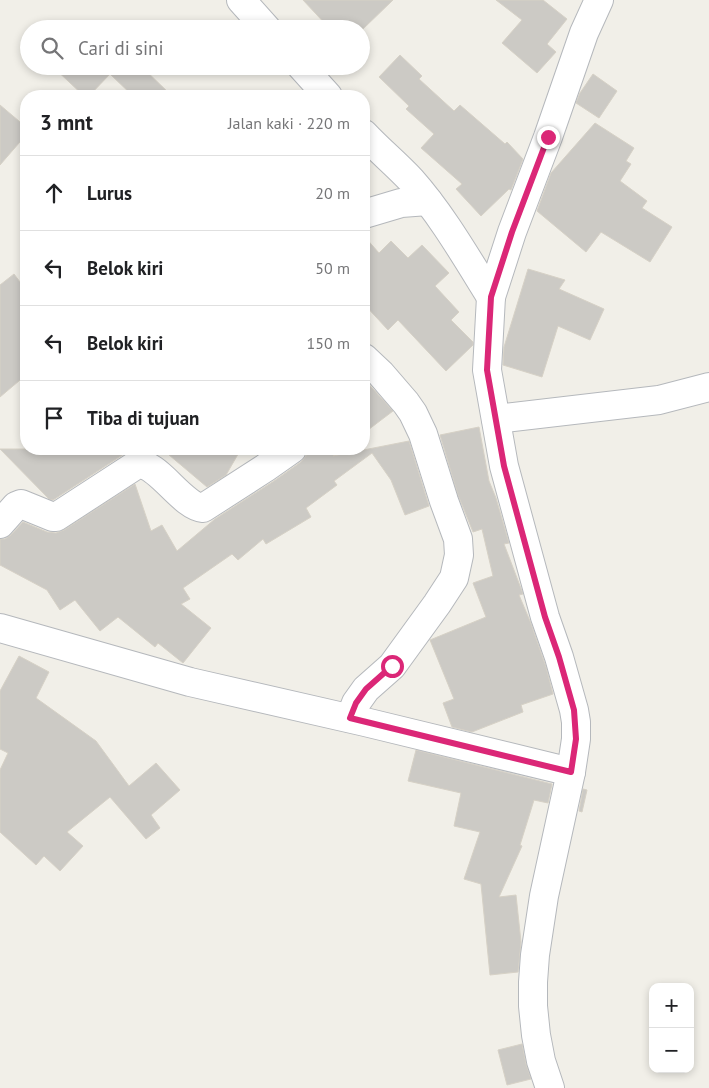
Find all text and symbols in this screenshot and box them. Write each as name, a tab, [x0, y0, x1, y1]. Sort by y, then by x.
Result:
search box	[20, 20, 370, 75]
icon: search	[38, 34, 66, 62]
text: Cari di sini	[78, 36, 164, 60]
text: 3 mnt	[40, 109, 93, 136]
text: Jalan kaki · 220 m	[228, 113, 350, 133]
route end	[537, 126, 560, 149]
icon: ahead	[40, 179, 68, 207]
text: Lurus	[87, 181, 132, 205]
text: 20 m	[315, 183, 350, 203]
icon: left	[40, 254, 68, 282]
text: Belok kiri	[87, 256, 163, 280]
text: 50 m	[315, 258, 350, 278]
icon: left	[40, 329, 68, 357]
text: Belok kiri	[87, 331, 163, 355]
text: 150 m	[307, 333, 350, 353]
icon: arrive	[40, 404, 68, 432]
text: Tiba di tujuan	[87, 406, 199, 430]
route start	[381, 655, 404, 678]
map controls	[649, 983, 694, 1073]
button: +	[649, 983, 694, 1028]
button: −	[649, 1028, 694, 1073]

